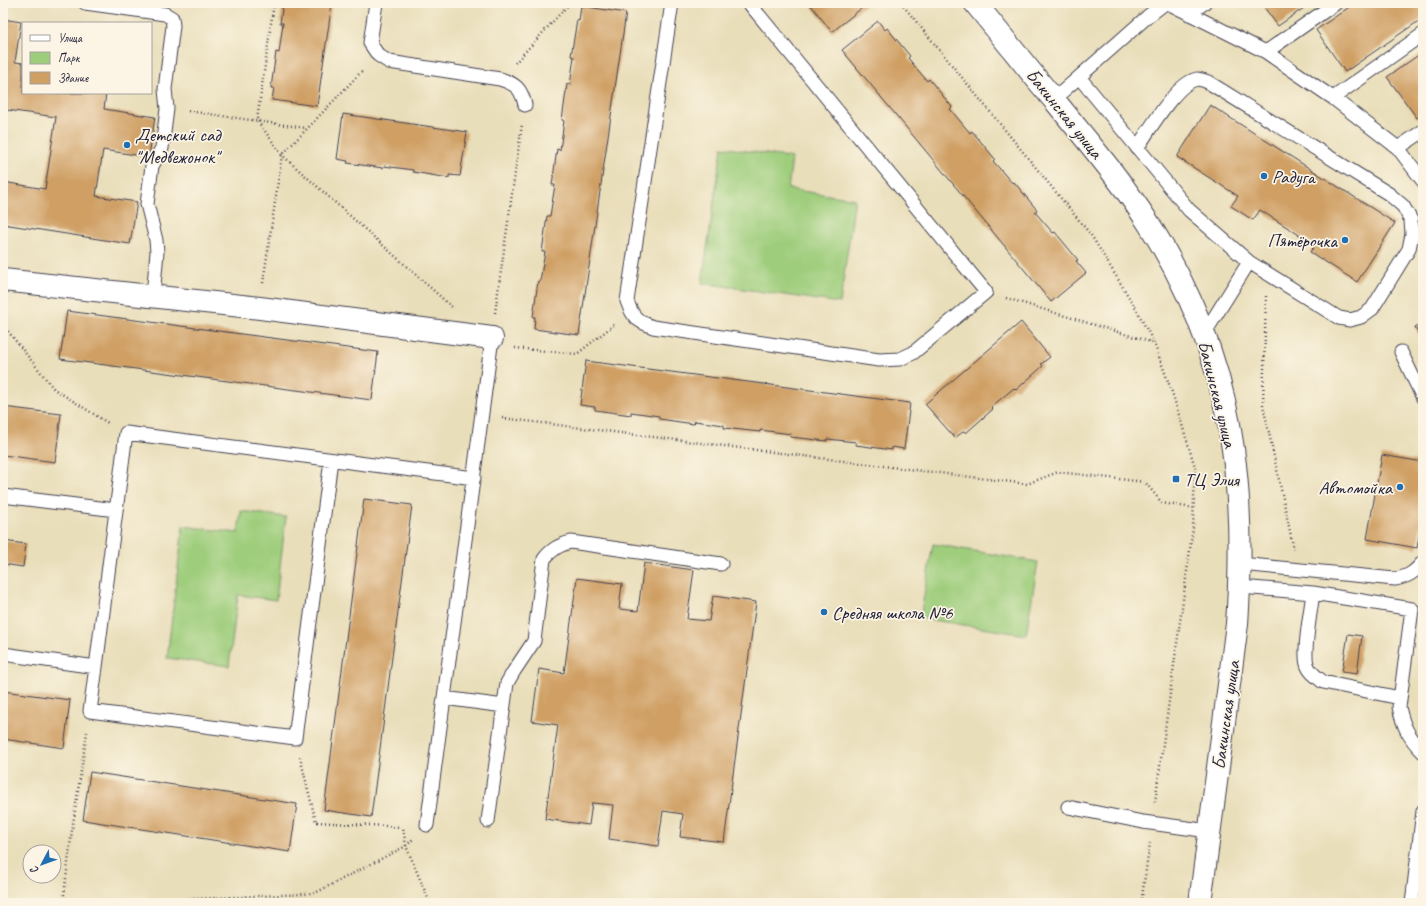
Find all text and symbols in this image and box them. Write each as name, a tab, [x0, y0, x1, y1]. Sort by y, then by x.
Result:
legend	[22, 22, 152, 94]
text: Улица	[58, 30, 83, 46]
text: Парк	[58, 50, 81, 66]
street label: Бакинская улица	[1021, 64, 1109, 165]
text: Здание	[58, 70, 89, 86]
place label: Детский сад "Медвежонок"	[135, 123, 222, 169]
marker: Детский сад "Медвежонок"	[122, 140, 132, 150]
place label: Радуга	[1272, 165, 1317, 189]
marker: Радуга	[1259, 171, 1269, 181]
place label: Пятёрочка	[1267, 229, 1338, 253]
marker: Пятёрочка	[1340, 235, 1350, 245]
street label: Бакинская улица	[1192, 338, 1242, 452]
place label: ТЦ Элия	[1184, 468, 1241, 492]
marker: ТЦ Элия	[1171, 474, 1181, 484]
place label: Автомойка	[1319, 476, 1394, 500]
marker: Автомойка	[1395, 482, 1405, 492]
place label: Средняя школа №6	[832, 601, 954, 625]
marker: Средняя школа №6	[819, 607, 829, 617]
street label: Бакинская улица	[1207, 658, 1246, 771]
north arrow	[22, 844, 62, 884]
text: С	[26, 863, 42, 877]

